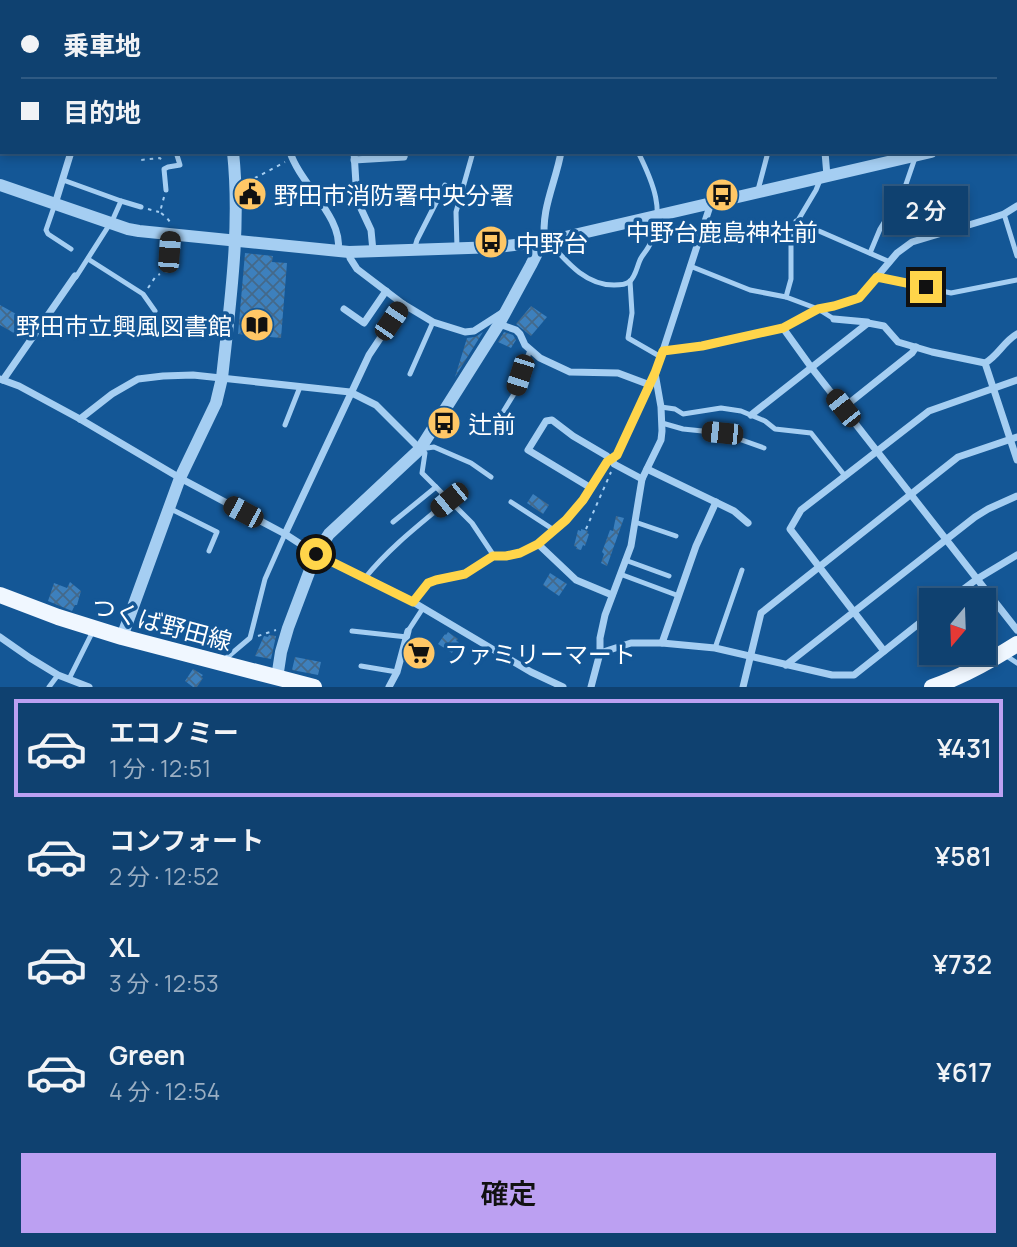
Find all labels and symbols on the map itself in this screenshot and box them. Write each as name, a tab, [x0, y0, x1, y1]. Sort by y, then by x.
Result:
public building icon: 野田市消防署中央分署	[231, 175, 269, 213]
bus stop icon: 中野台鹿島神社前	[703, 176, 741, 214]
place label: 野田市消防署中央分署	[274, 178, 514, 211]
callout: 2 分	[884, 186, 968, 234]
place label: 中野台鹿島神社前	[626, 215, 818, 248]
bus stop icon: 中野台	[472, 223, 510, 261]
place label: 中野台	[516, 226, 588, 259]
car	[158, 230, 181, 274]
route end	[910, 271, 942, 303]
car	[371, 298, 412, 344]
library icon: 野田市立興風図書館	[238, 306, 276, 344]
place label: 野田市立興風図書館	[16, 309, 232, 342]
car	[504, 352, 537, 398]
car	[822, 385, 865, 431]
bus stop icon: 辻前	[425, 404, 463, 442]
place label: 辻前	[468, 407, 516, 440]
car	[701, 420, 744, 446]
car	[427, 479, 472, 521]
car	[220, 493, 267, 531]
route start	[300, 538, 332, 570]
street label: つくば野田線	[88, 588, 236, 658]
north arrow	[919, 588, 996, 665]
supermarket icon: ファミリーマート	[400, 634, 438, 672]
place label: ファミリーマート	[444, 637, 636, 670]

